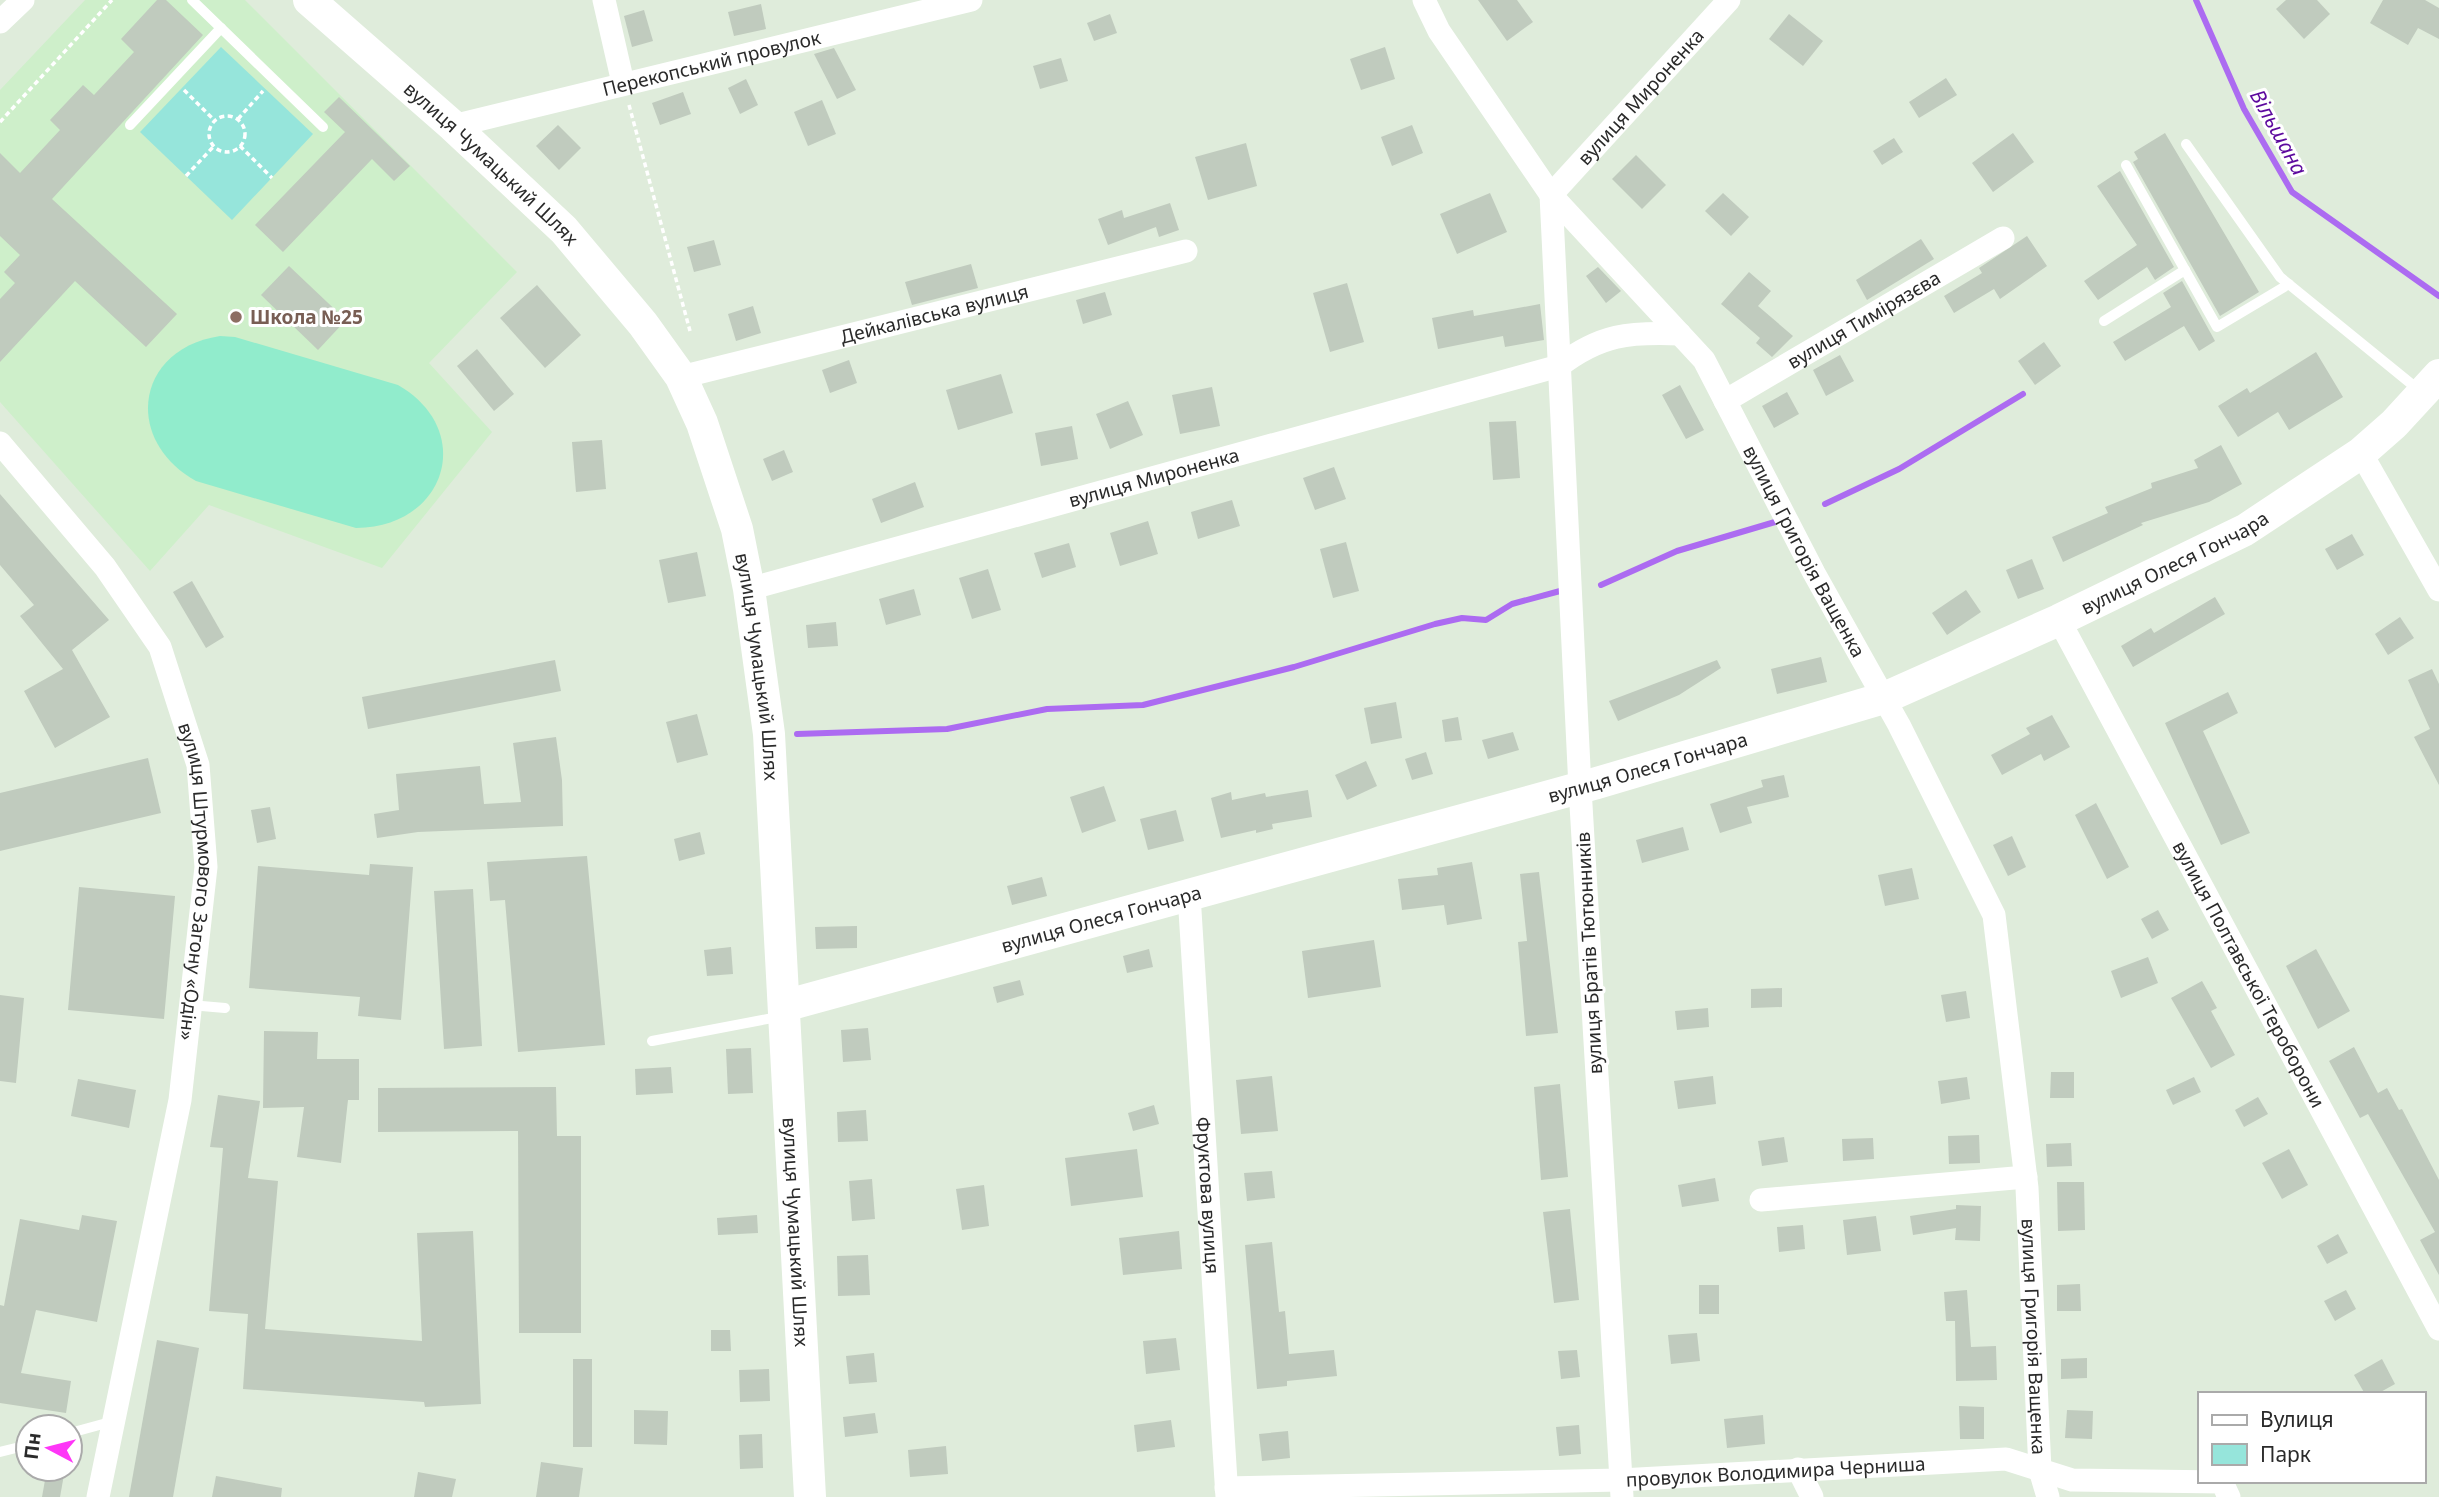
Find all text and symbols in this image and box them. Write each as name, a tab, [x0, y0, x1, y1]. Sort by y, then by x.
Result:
street label: вулиця Мироненка	[1572, 23, 1710, 170]
street label: Перекопський провулок	[600, 24, 823, 102]
street label: вулиця Чумацький Шлях	[398, 76, 585, 251]
water label: Вільшана	[2244, 84, 2314, 180]
street label: вулиця Тимірязєва	[1783, 264, 1945, 375]
street label: Дейкалівська вулиця	[837, 278, 1031, 350]
place label: Школа №25	[250, 304, 363, 330]
marker: Школа №25	[228, 309, 244, 325]
street label: вулиця Григорія Ващенка	[1737, 441, 1871, 662]
street label: вулиця Мироненка	[1066, 442, 1242, 513]
street label: вулиця Олеся Гончара	[2077, 505, 2274, 620]
street label: вулиця Чумацький Шлях	[729, 551, 784, 782]
street label: вулиця Штурмового Загону «Одін»	[172, 719, 219, 1042]
street label: вулиця Олеся Гончара	[1545, 726, 1751, 809]
street label: вулиця Братів Тютюнників	[1570, 831, 1608, 1075]
street label: вулиця Полтавської Тероборони	[2167, 836, 2331, 1112]
street label: вулиця Олеся Гончара	[998, 879, 1204, 959]
street label: Фруктова вулиця	[1190, 1116, 1226, 1275]
street label: вулиця Чумацький Шлях	[777, 1117, 815, 1348]
street label: вулиця Григорія Ващенка	[2015, 1218, 2052, 1455]
legend	[2198, 1392, 2425, 1483]
text: Вулиця	[2260, 1405, 2334, 1433]
north arrow	[14, 1413, 84, 1483]
text: Пн	[18, 1431, 47, 1461]
text: Парк	[2260, 1440, 2311, 1468]
street label: провулок Володимира Черниша	[1625, 1450, 1926, 1493]

